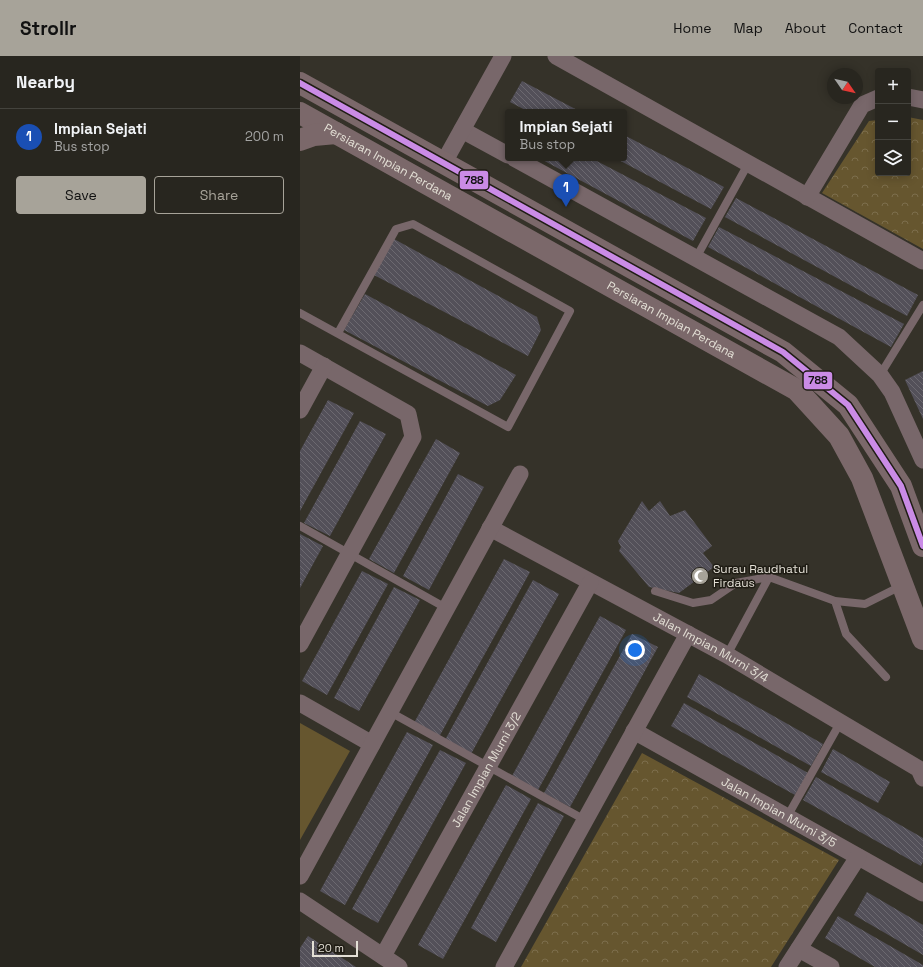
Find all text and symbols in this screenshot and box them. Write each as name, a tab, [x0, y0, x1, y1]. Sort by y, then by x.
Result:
text: Strollr	[20, 16, 77, 41]
text: Home	[673, 19, 711, 37]
text: Map	[733, 19, 763, 37]
text: About	[785, 19, 826, 37]
text: Contact	[848, 19, 903, 37]
north arrow	[827, 68, 863, 104]
map controls	[875, 68, 911, 176]
button: +	[875, 68, 911, 104]
text: Nearby	[16, 71, 75, 93]
button: −	[875, 104, 911, 140]
popup	[505, 109, 627, 161]
text: Impian Sejati	[520, 117, 612, 136]
text: Impian Sejati	[54, 119, 147, 138]
street label: Persiaran Impian Perdana	[321, 120, 456, 205]
text: 1	[26, 128, 32, 145]
text: 200 m	[245, 128, 284, 145]
text: Bus stop	[520, 136, 575, 153]
text: Bus stop	[54, 138, 110, 155]
button: layers	[875, 140, 911, 176]
line badge: 788	[459, 170, 489, 190]
text: 788	[464, 173, 484, 187]
pin: 1	[553, 174, 579, 207]
button: Save	[16, 176, 146, 214]
button: Share	[154, 176, 284, 214]
street label: Persiaran Impian Perdana	[604, 278, 739, 362]
line badge: 788	[803, 371, 833, 390]
text: 788	[808, 373, 828, 387]
place label: Surau Raudhatul Firdaus	[713, 561, 808, 591]
mosque icon: Surau Raudhatul Firdaus	[690, 566, 710, 586]
street label: Jalan Impian Murni 3/4	[650, 609, 772, 686]
your location	[625, 640, 645, 660]
street label: Jalan Impian Murni 3/2	[448, 709, 525, 830]
street label: Jalan Impian Murni 3/5	[718, 773, 839, 851]
scale bar	[312, 939, 358, 958]
text: 20 m	[318, 941, 344, 955]

